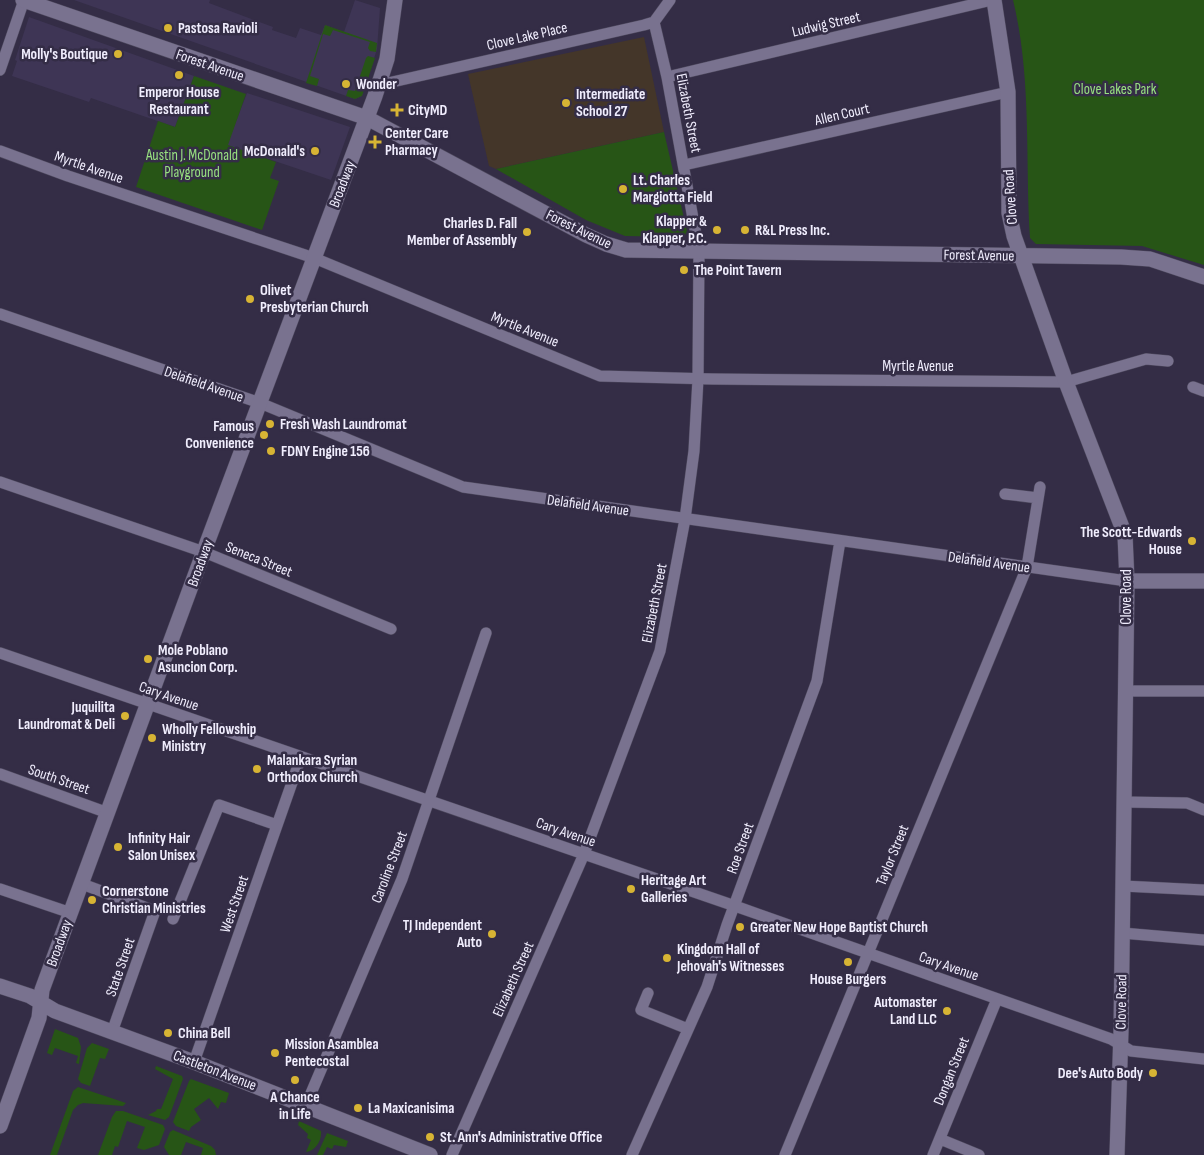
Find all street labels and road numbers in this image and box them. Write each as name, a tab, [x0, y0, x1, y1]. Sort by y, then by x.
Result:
street label: Ludwig Street	[790, 7, 862, 42]
street label: Clove Lake Place	[485, 18, 569, 55]
street label: Forest Avenue	[173, 45, 246, 86]
street label: Elizabeth Street	[672, 72, 706, 155]
street label: Allen Court	[812, 99, 872, 130]
street label: Myrtle Avenue	[52, 147, 126, 188]
street label: Broadway	[325, 158, 360, 210]
street label: Clove Road	[999, 169, 1022, 225]
street label: Forest Avenue	[543, 205, 615, 254]
street label: Forest Avenue	[943, 245, 1015, 266]
street label: Myrtle Avenue	[488, 307, 562, 352]
street label: Myrtle Avenue	[882, 357, 954, 376]
street label: Delafield Avenue	[162, 362, 246, 407]
street label: Delafield Avenue	[546, 490, 630, 521]
street label: Broadway	[183, 537, 218, 589]
street label: Seneca Street	[223, 537, 295, 582]
street label: Delafield Avenue	[947, 547, 1031, 578]
street label: Elizabeth Street	[637, 561, 672, 644]
street label: Clove Road	[1117, 569, 1136, 625]
street label: Cary Avenue	[136, 677, 201, 716]
street label: South Street	[26, 760, 93, 799]
street label: Cary Avenue	[533, 813, 598, 852]
street label: Roe Street	[722, 820, 759, 876]
street label: Taylor Street	[872, 822, 913, 888]
street label: Caroline Street	[367, 828, 412, 906]
street label: West Street	[216, 873, 253, 935]
street label: Broadway	[42, 917, 77, 969]
street label: State Street	[102, 935, 140, 999]
street label: Elizabeth Street	[488, 938, 539, 1020]
street label: Cary Avenue	[916, 947, 981, 986]
street label: Clove Road	[1112, 974, 1131, 1030]
street label: Dongan Street	[929, 1034, 974, 1108]
street label: Castleton Avenue	[170, 1046, 259, 1095]

